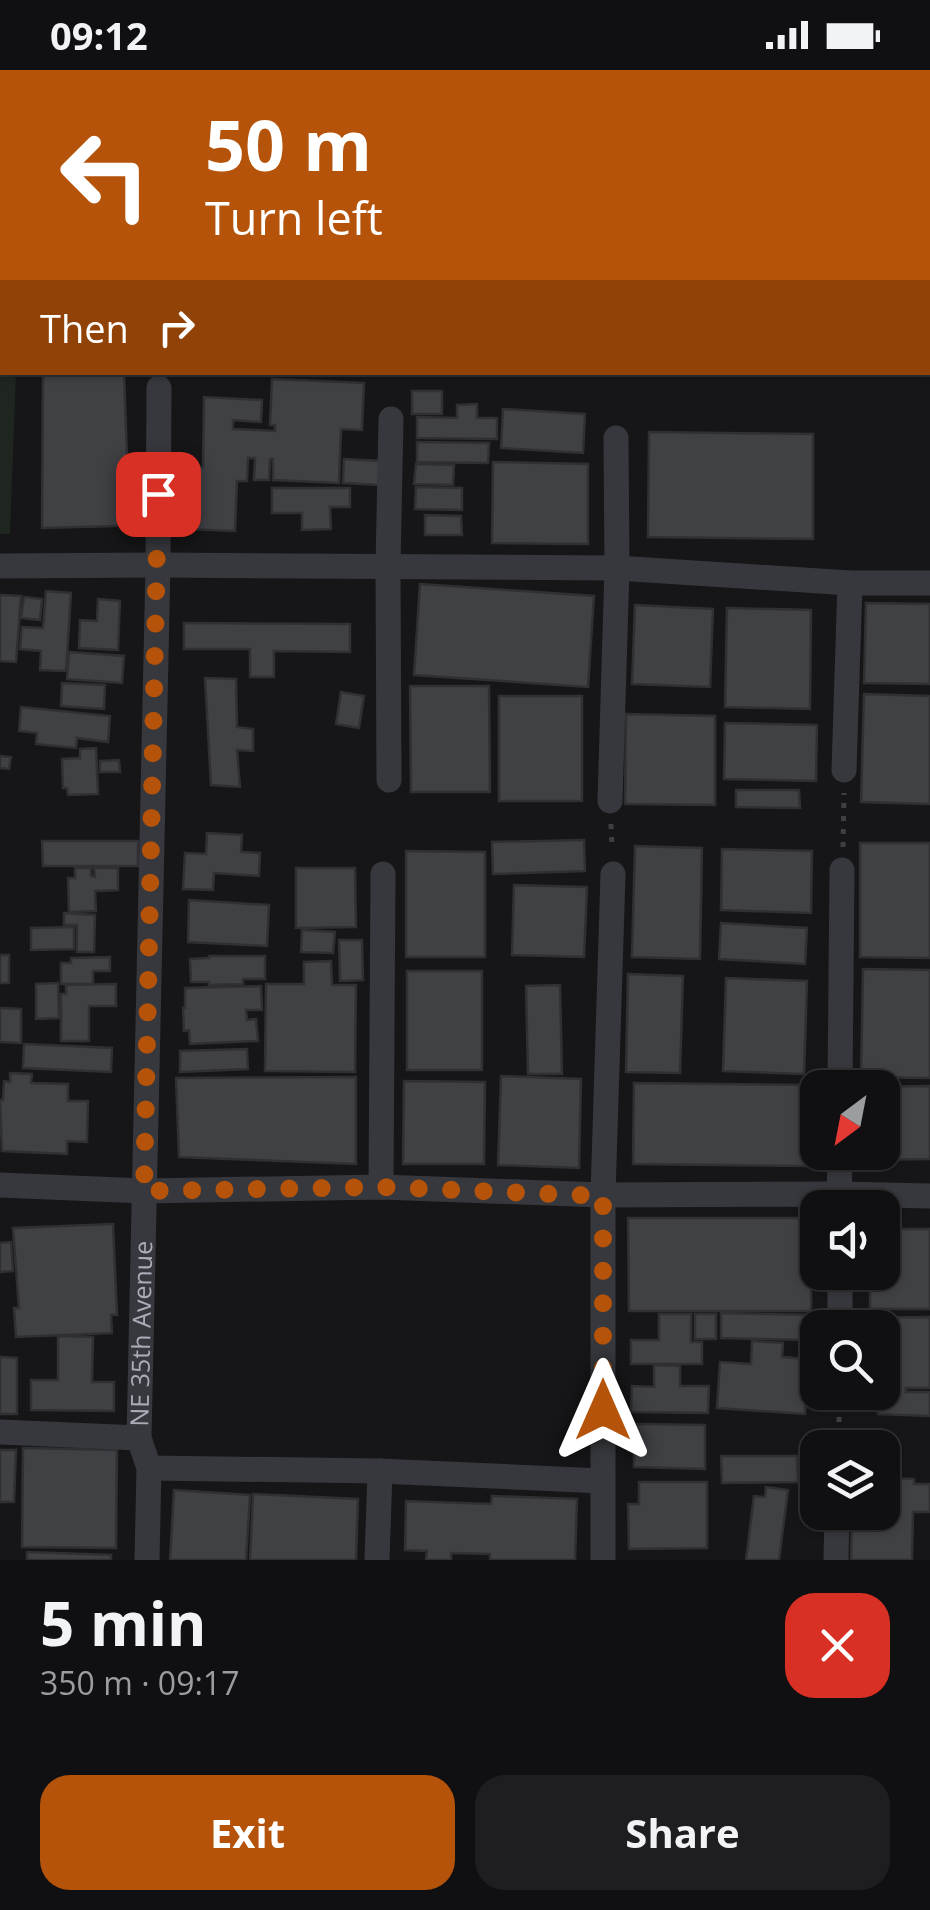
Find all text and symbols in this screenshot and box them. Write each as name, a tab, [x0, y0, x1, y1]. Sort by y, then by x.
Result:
text: 09:12	[50, 9, 148, 61]
text: 50 m	[205, 96, 372, 192]
icon: left	[40, 110, 170, 240]
text: Turn left	[205, 187, 383, 248]
icon: right	[149, 300, 204, 355]
text: Then	[40, 302, 129, 354]
pin	[116, 452, 201, 537]
icon: arrive	[131, 467, 186, 522]
north arrow	[800, 1070, 900, 1170]
map controls	[800, 1070, 900, 1530]
button: sound	[800, 1190, 900, 1290]
street label: NE 35th Avenue	[121, 1240, 159, 1427]
button: search	[800, 1310, 900, 1410]
position arrow	[551, 1358, 655, 1462]
button: layers	[800, 1430, 900, 1530]
text: 5 min	[40, 1582, 207, 1664]
button: close	[785, 1593, 890, 1698]
text: 350 m · 09:17	[40, 1661, 239, 1704]
button: Exit	[40, 1775, 455, 1890]
button: Share	[475, 1775, 890, 1890]

